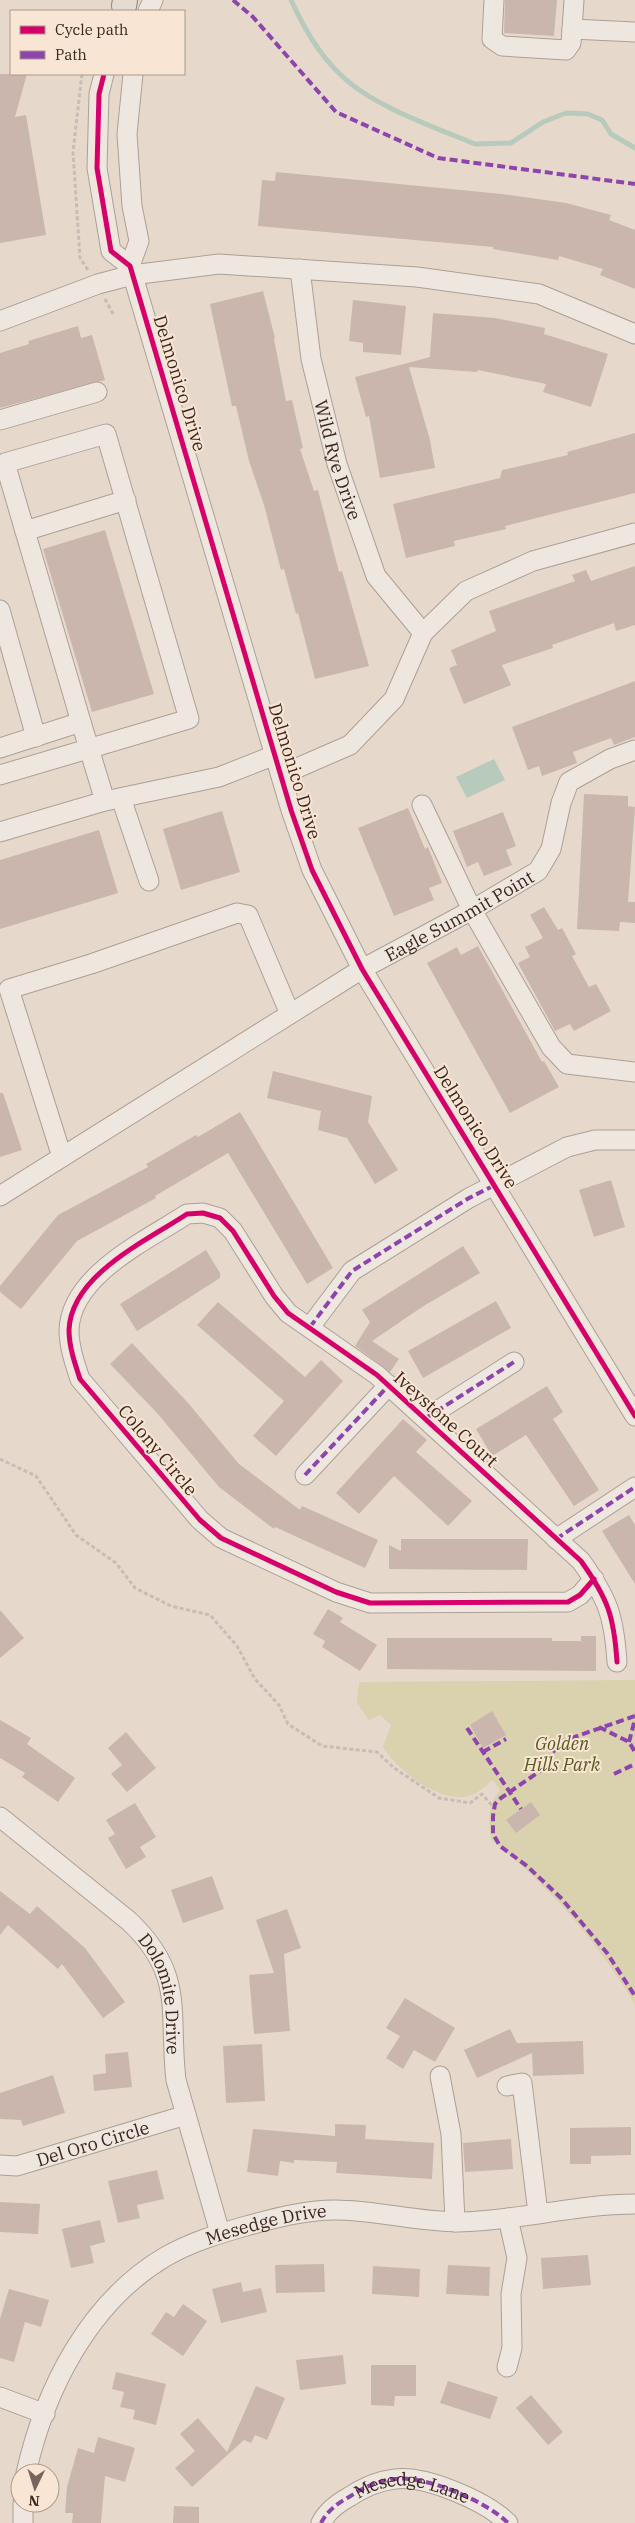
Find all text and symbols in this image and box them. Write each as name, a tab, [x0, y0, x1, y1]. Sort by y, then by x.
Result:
legend	[10, 10, 185, 75]
text: Cycle path	[55, 20, 128, 39]
text: Path	[55, 45, 87, 64]
street label: Delmonico Drive	[148, 312, 212, 454]
street label: Wild Rye Drive	[310, 397, 367, 523]
street label: Delmonico Drive	[263, 700, 327, 842]
street label: Eagle Summit Point	[380, 865, 538, 966]
street label: Delmonico Drive	[429, 1061, 523, 1193]
street label: Iveystone Court	[389, 1366, 503, 1472]
street label: Colony Circle	[113, 1400, 203, 1500]
park label: Golden Hills Park	[523, 1732, 601, 1776]
street label: Dolomite Drive	[134, 1928, 185, 2055]
street label: Del Oro Circle	[33, 2115, 152, 2171]
street label: Mesedge Drive	[202, 2199, 327, 2249]
north arrow	[10, 2463, 60, 2513]
street label: Mesedge Lane	[350, 2467, 474, 2508]
text: N	[28, 2492, 40, 2510]

